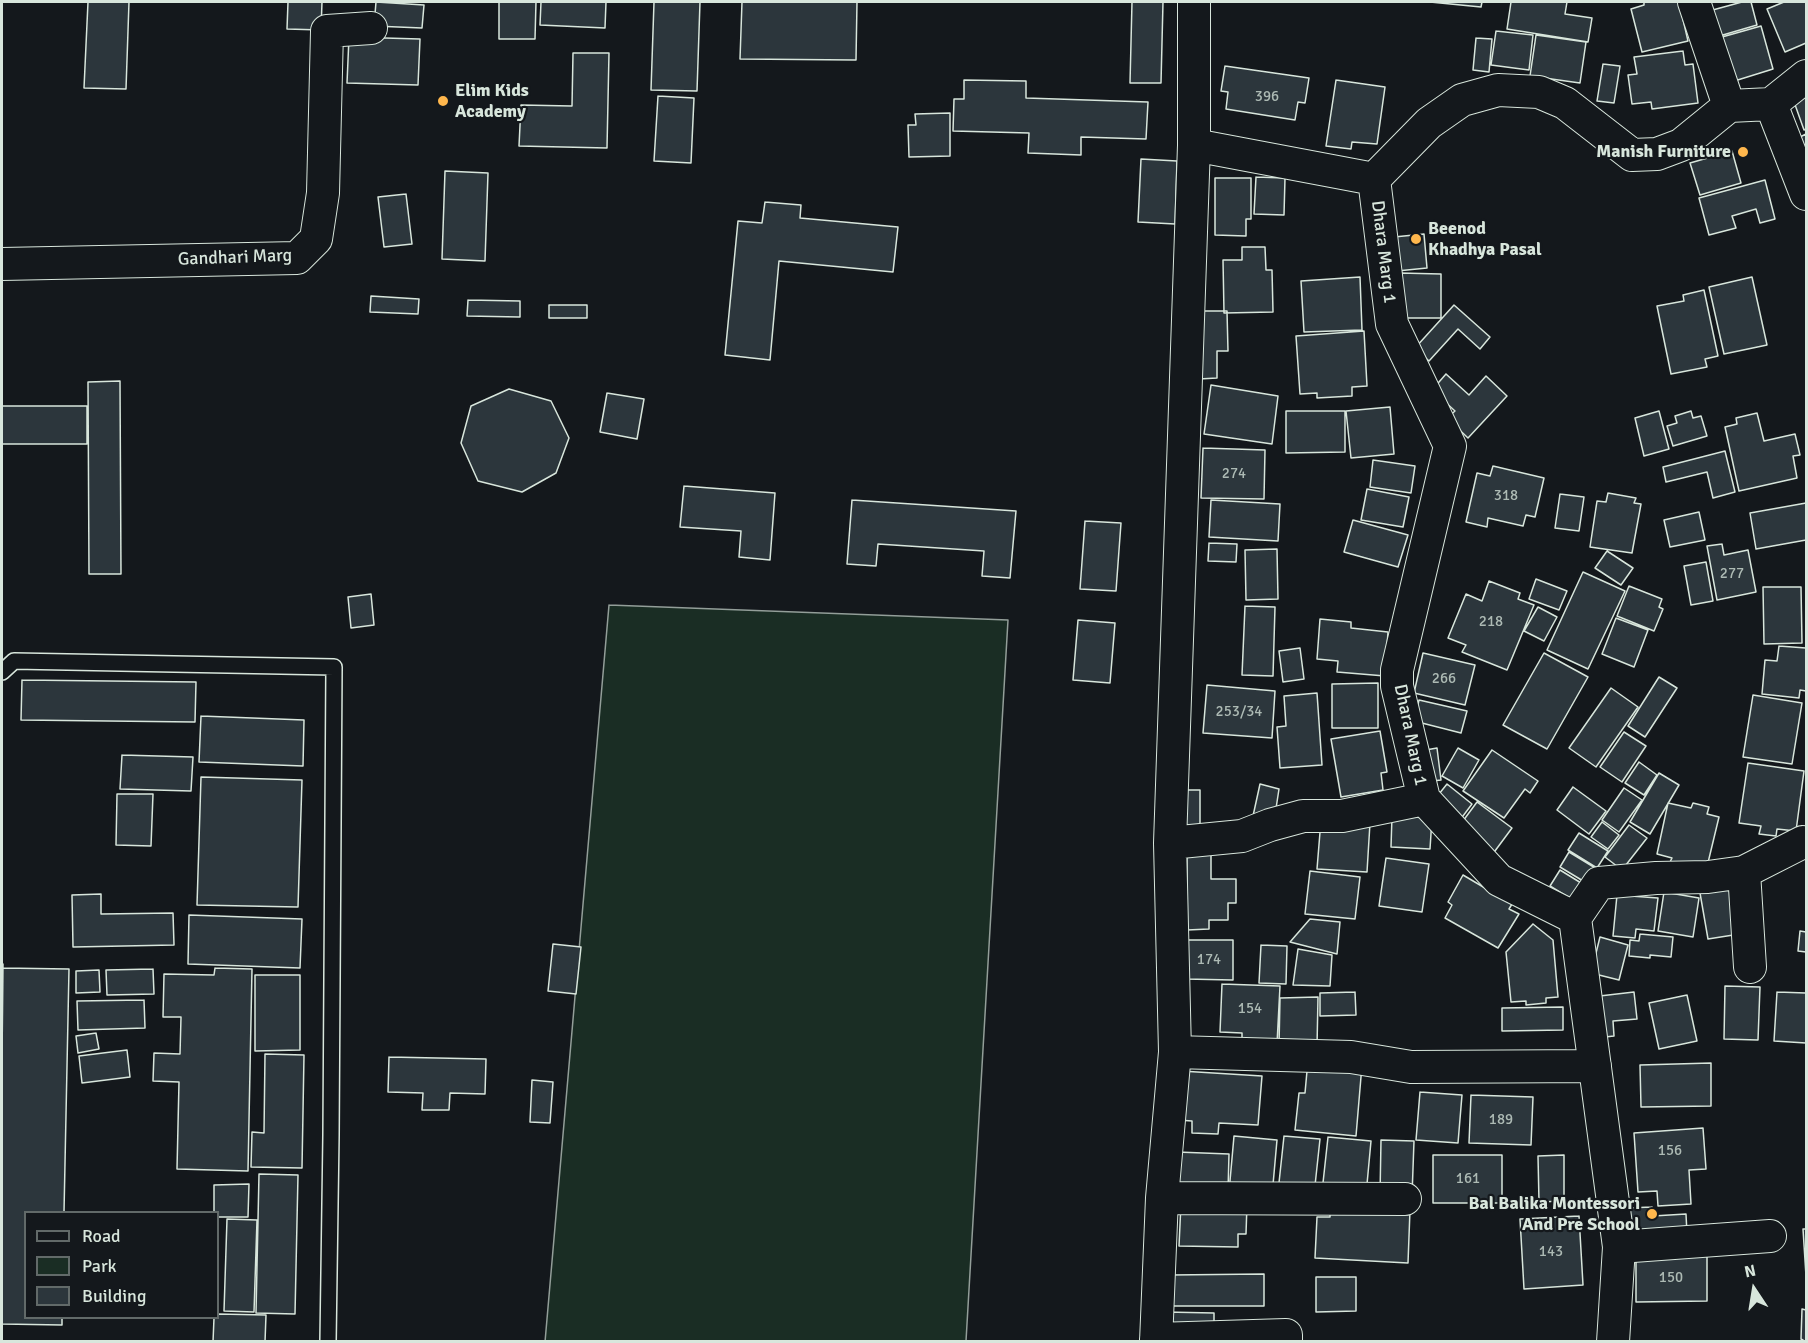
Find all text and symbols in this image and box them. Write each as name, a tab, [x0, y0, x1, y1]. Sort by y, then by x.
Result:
place label: Elim Kids Academy	[455, 80, 529, 122]
house number: 396	[1255, 88, 1279, 106]
marker: Elim Kids Academy	[436, 94, 450, 108]
place label: Manish Furniture	[1596, 141, 1731, 163]
marker: Manish Furniture	[1736, 145, 1750, 159]
street label: Dhara Marg 1	[1366, 199, 1400, 305]
place label: Beenod Khadhya Pasal	[1428, 218, 1542, 260]
marker: Beenod Khadhya Pasal	[1409, 232, 1423, 246]
street label: Gandhari Marg	[177, 245, 293, 271]
house number: 274	[1222, 465, 1246, 483]
house number: 318	[1494, 487, 1518, 505]
house number: 277	[1720, 565, 1744, 583]
house number: 218	[1479, 613, 1503, 631]
house number: 266	[1432, 670, 1456, 688]
street label: Dhara Marg 1	[1389, 682, 1431, 788]
house number: 253/34	[1216, 703, 1262, 721]
house number: 174	[1197, 951, 1221, 969]
house number: 154	[1238, 1000, 1262, 1018]
house number: 189	[1489, 1111, 1513, 1129]
house number: 156	[1658, 1142, 1682, 1160]
house number: 161	[1456, 1170, 1480, 1188]
place label: Bal Balika Montessori And Pre School	[1468, 1193, 1640, 1236]
marker: Bal Balika Montessori And Pre School	[1645, 1207, 1659, 1221]
legend	[24, 1211, 219, 1319]
text: Road	[82, 1225, 121, 1247]
house number: 143	[1539, 1243, 1563, 1261]
text: Park	[82, 1255, 117, 1277]
north arrow	[1724, 1259, 1784, 1319]
text: N	[1743, 1260, 1758, 1282]
house number: 150	[1659, 1269, 1683, 1287]
text: Building	[82, 1285, 146, 1307]

